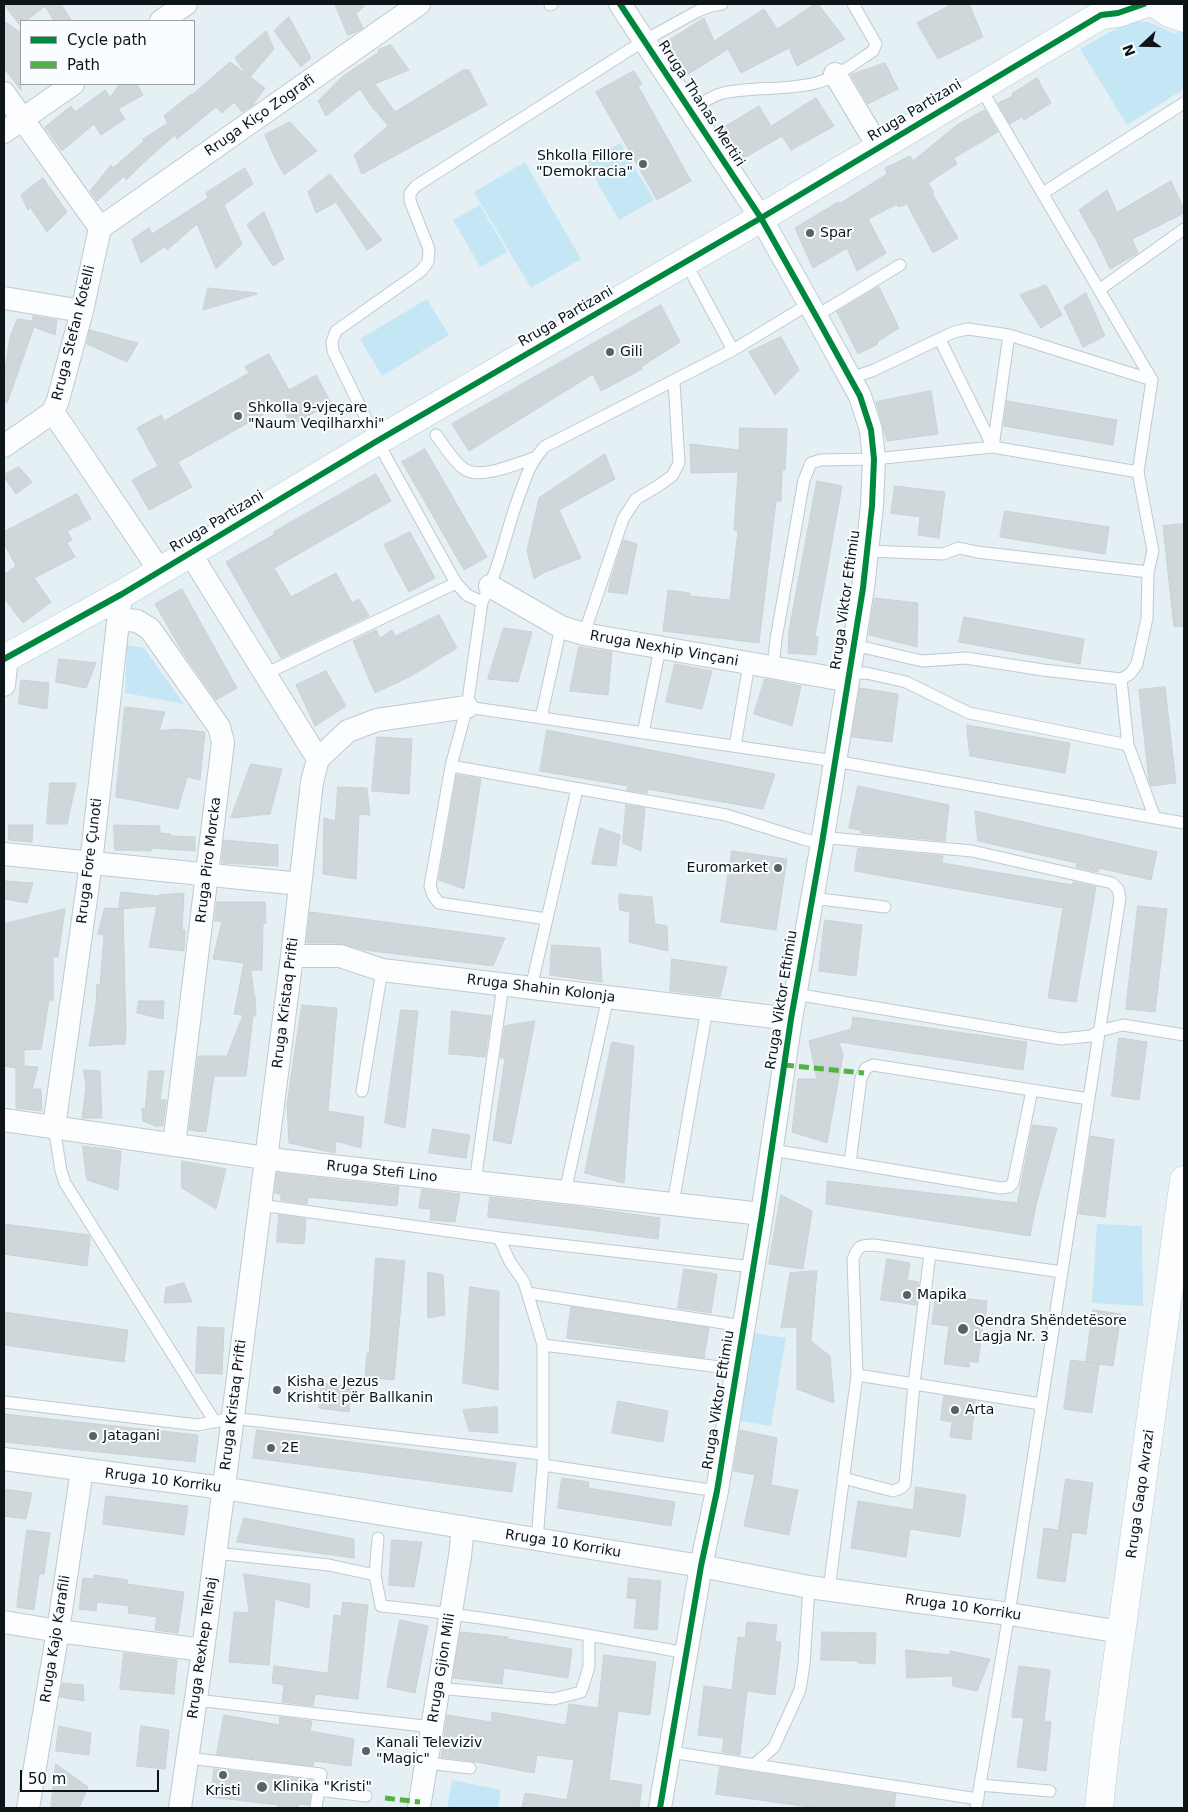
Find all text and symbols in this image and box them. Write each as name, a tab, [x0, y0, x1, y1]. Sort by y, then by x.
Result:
legend	[20, 20, 195, 85]
north arrow	[1118, 20, 1168, 70]
text: Cycle path	[67, 31, 147, 49]
street label: Rruga Thanas Mertiri	[654, 38, 748, 170]
text: N	[1119, 42, 1139, 59]
text: Path	[67, 56, 100, 74]
street label: Rruga Kiço Zografi	[202, 72, 318, 160]
street label: Rruga Partizani	[865, 76, 965, 146]
place label: Shkolla Fillore "Demokracia"	[536, 148, 633, 180]
marker: Shkolla Fillore "Demokracia"	[637, 158, 649, 170]
place label: Spar	[820, 225, 852, 241]
marker: Spar	[804, 227, 816, 239]
street label: Rruga Stefan Kotelli	[49, 264, 99, 402]
street label: Rruga Partizani	[516, 283, 616, 351]
place label: Gili	[620, 344, 643, 360]
marker: Gili	[604, 346, 616, 358]
place label: Shkolla 9-vjeçare "Naum Veqilharxhi"	[248, 400, 385, 432]
marker: Shkolla 9-vjeçare "Naum Veqilharxhi"	[232, 410, 244, 422]
street label: Rruga Partizani	[167, 487, 267, 557]
street label: Rruga Viktor Eftimiu	[828, 529, 864, 671]
street label: Rruga Nexhip Vinçani	[588, 628, 740, 670]
street label: Rruga Piro Morcka	[193, 796, 225, 924]
street label: Rruga Fore Çunoti	[74, 797, 106, 925]
place label: Euromarket	[687, 860, 768, 876]
marker: Euromarket	[772, 862, 784, 874]
street label: Rruga Viktor Eftimiu	[763, 929, 801, 1071]
street label: Rruga Kristaq Prifti	[270, 937, 302, 1069]
street label: Rruga Shahin Kolonja	[466, 972, 616, 1006]
street label: Rruga Stefi Lino	[326, 1158, 438, 1186]
place label: Mapika	[917, 1287, 967, 1303]
marker: Mapika	[901, 1289, 913, 1301]
place label: Qendra Shëndetësore Lagja Nr. 3	[974, 1313, 1127, 1345]
marker: Qendra Shëndetësore Lagja Nr. 3	[956, 1322, 970, 1336]
street label: Rruga Viktor Eftimiu	[700, 1329, 738, 1471]
street label: Rruga Kristaq Prifti	[218, 1339, 250, 1471]
place label: Kisha e Jezus Krishtit për Ballkanin	[287, 1374, 433, 1406]
marker: Kisha e Jezus Krishtit për Ballkanin	[271, 1384, 283, 1396]
place label: Arta	[965, 1402, 994, 1418]
marker: Arta	[949, 1404, 961, 1416]
place label: Jatagani	[103, 1428, 160, 1444]
street label: Rruga Gaqo Avrazi	[1124, 1428, 1158, 1560]
marker: Jatagani	[87, 1430, 99, 1442]
place label: 2E	[281, 1440, 299, 1456]
marker: 2E	[265, 1442, 277, 1454]
street label: Rruga 10 Korriku	[104, 1466, 222, 1496]
street label: Rruga 10 Korriku	[504, 1527, 622, 1561]
street label: Rruga Kajo Karafili	[38, 1574, 74, 1704]
street label: Rruga Rexhep Telhaj	[185, 1576, 221, 1720]
street label: Rruga 10 Korriku	[904, 1592, 1022, 1624]
street label: Rruga Gjion Mili	[425, 1612, 459, 1724]
place label: Kanali Televiziv "Magic"	[376, 1735, 482, 1768]
marker: Kanali Televiziv "Magic"	[360, 1745, 372, 1757]
scale bar	[22, 1760, 161, 1792]
marker: Kristi	[217, 1769, 229, 1781]
text: 50 m	[28, 1770, 66, 1788]
place label: Klinika "Kristi"	[273, 1779, 372, 1795]
marker: Klinika "Kristi"	[255, 1780, 269, 1794]
place label: Kristi	[205, 1783, 241, 1799]

